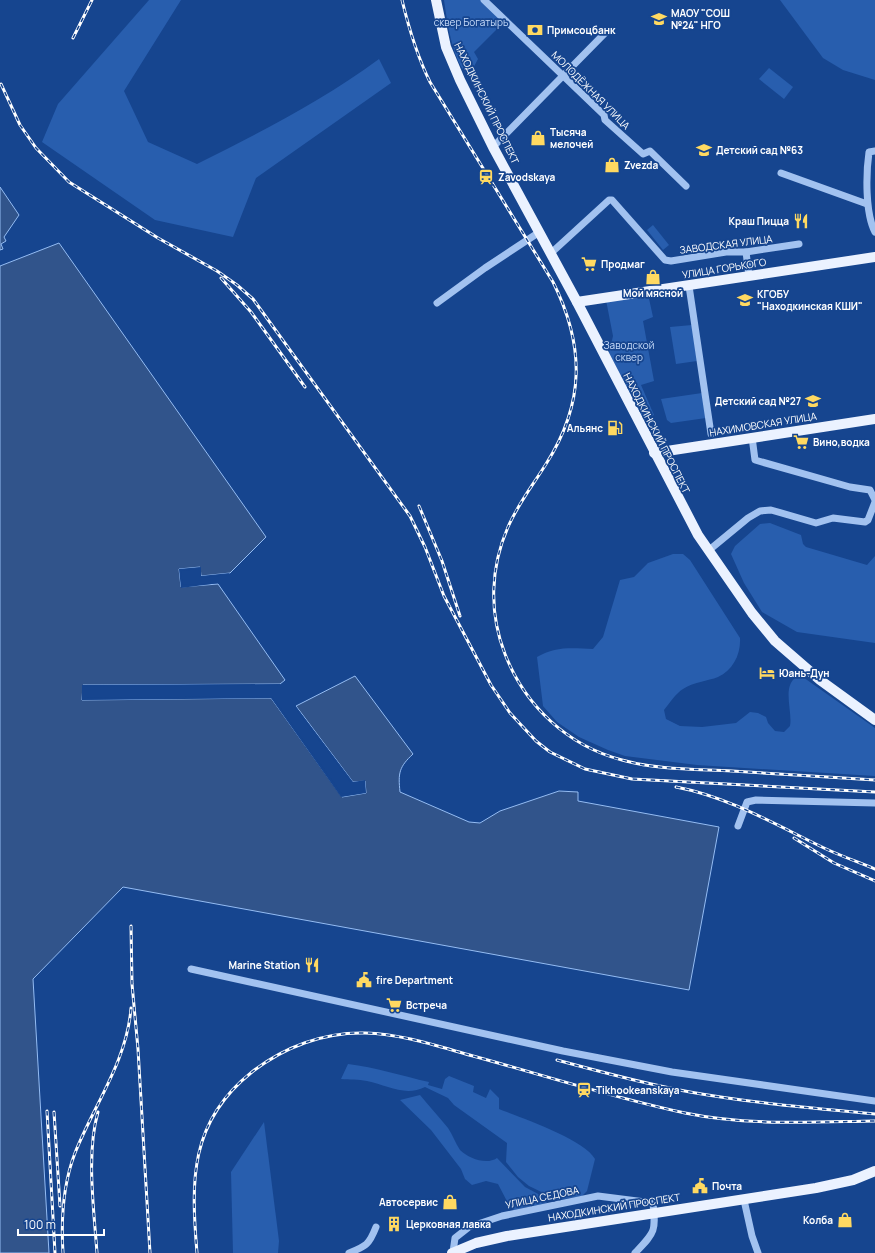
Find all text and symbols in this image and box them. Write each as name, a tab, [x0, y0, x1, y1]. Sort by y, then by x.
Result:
place label: МАОУ "СОШ №24" НГО	[671, 6, 730, 32]
school or university icon: МАОУ "СОШ №24" НГО	[650, 10, 668, 28]
park label: сквер Богатырь	[434, 15, 508, 29]
bank icon: Примсоцбанк	[526, 21, 544, 39]
place label: Примсоцбанк	[547, 23, 616, 37]
street label: НАХОДКИНСКИЙ ПРОСПЕКТ	[451, 40, 523, 166]
street label: МОЛОДЁЖНАЯ УЛИЦА	[549, 48, 634, 133]
place label: Тысяча мелочей	[550, 125, 593, 151]
shop icon: Тысяча мелочей	[529, 129, 547, 147]
school or university icon: Детский сад №63	[695, 141, 713, 159]
place label: Детский сад №63	[716, 143, 803, 157]
shop icon: Zvezda	[603, 156, 621, 174]
place label: Zvezda	[624, 158, 658, 172]
station icon: Zavodskaya	[477, 168, 495, 186]
place label: Zavodskaya	[498, 170, 556, 184]
restaurant icon: Краш Пицца	[792, 212, 810, 230]
place label: Краш Пицца	[729, 214, 789, 228]
street label: ЗАВОДСКАЯ УЛИЦА	[679, 231, 774, 257]
street label: УЛИЦА ГОРЬКОГО	[681, 254, 767, 282]
supermarket icon: Продмаг	[580, 255, 598, 273]
place label: Продмаг	[601, 257, 645, 271]
shop icon: Мой мясной	[644, 268, 662, 286]
place label: Мой мясной	[623, 286, 683, 300]
place label: КГОБУ "Находкинская КШИ"	[757, 287, 863, 313]
school or university icon: КГОБУ "Находкинская КШИ"	[736, 291, 754, 309]
park label: Заводской сквер	[604, 338, 654, 364]
street label: НАХОДКИНСКИЙ ПРОСПЕКТ	[620, 370, 694, 496]
school or university icon: Детский сад №27	[804, 392, 822, 410]
place label: Детский сад №27	[715, 394, 801, 408]
street label: НАХИМОВСКАЯ УЛИЦА	[708, 408, 818, 439]
fuel station icon: Альянс	[606, 419, 624, 437]
place label: Альянс	[567, 421, 603, 435]
supermarket icon: Вино,водка	[792, 433, 810, 451]
place label: Вино,водка	[813, 435, 870, 449]
hotel icon: Юань-Дун	[758, 664, 776, 682]
place label: Юань-Дун	[779, 666, 829, 680]
restaurant icon: Marine Station	[303, 956, 321, 974]
place label: Marine Station	[228, 958, 300, 972]
public building icon: fire Department	[355, 971, 373, 989]
place label: fire Department	[376, 973, 453, 987]
supermarket icon: Встреча	[385, 996, 403, 1014]
place label: Встреча	[406, 998, 447, 1012]
station icon: Tikhookeanskaya	[575, 1081, 593, 1099]
place label: Tikhookeanskaya	[596, 1083, 680, 1097]
public building icon: Почта	[691, 1177, 709, 1195]
place label: Почта	[712, 1179, 742, 1193]
street label: УЛИЦА СЕДОВА	[504, 1182, 581, 1212]
street label: НАХОДКИНСКИЙ ПРОСПЕКТ	[547, 1190, 681, 1224]
shop icon: Автосервис	[441, 1193, 459, 1211]
place label: Автосервис	[379, 1195, 438, 1209]
scale bar	[18, 1211, 104, 1237]
shop icon: Колба	[836, 1211, 854, 1229]
place label: Колба	[803, 1213, 833, 1227]
building icon: Церковная лавка	[385, 1215, 403, 1233]
text: 100 m	[24, 1216, 56, 1233]
place label: Церковная лавка	[406, 1217, 491, 1231]

